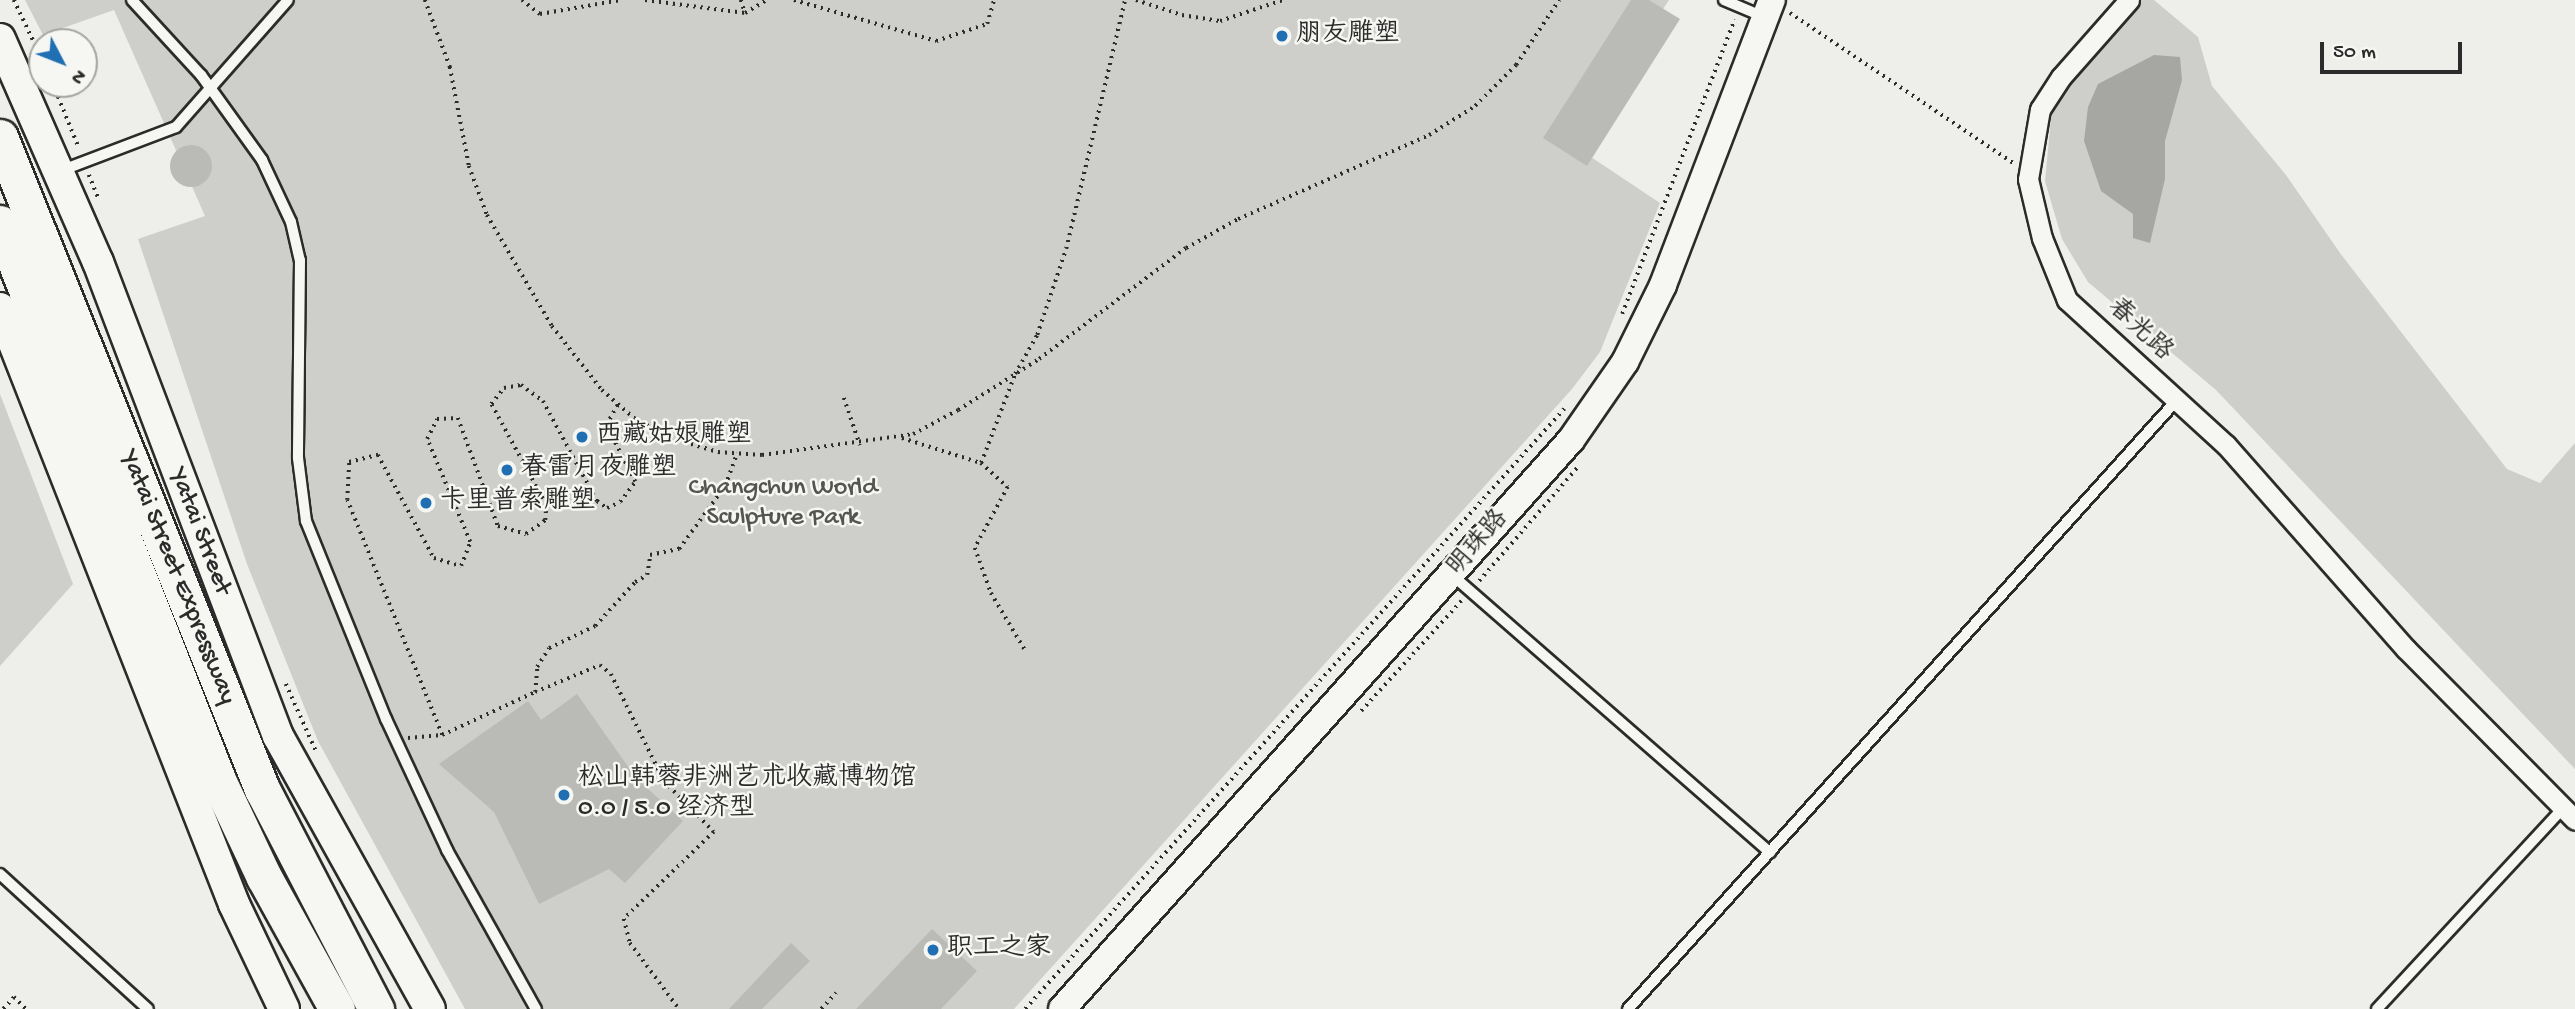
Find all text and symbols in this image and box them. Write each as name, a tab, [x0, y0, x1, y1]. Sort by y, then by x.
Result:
place label: 朋友雕塑	[1296, 20, 1400, 52]
north arrow	[28, 28, 98, 98]
marker: 朋友雕塑	[1274, 28, 1290, 44]
scale bar	[2323, 28, 2465, 72]
text: 50 m	[2333, 41, 2376, 66]
text: N	[65, 64, 90, 88]
street label: 春光路	[2100, 293, 2178, 369]
place label: 西藏姑娘雕塑	[596, 421, 752, 453]
marker: 西藏姑娘雕塑	[574, 429, 590, 445]
street label: Yatai Street Expressway	[112, 447, 242, 709]
place label: 春雷月夜雕塑	[521, 454, 677, 486]
marker: 春雷月夜雕塑	[499, 462, 515, 478]
street label: Yatai Street	[161, 464, 237, 600]
park label: Changchun World Sculpture Park	[689, 473, 877, 534]
place label: 卡里普索雕塑	[440, 487, 596, 519]
marker: 卡里普索雕塑	[418, 495, 434, 511]
street label: 明珠路	[1442, 504, 1516, 584]
place label: 松山韩蓉非洲艺术收藏博物馆 0.0 / 5.0 经济型	[578, 764, 916, 826]
marker: 松山韩蓉非洲艺术收藏博物馆 0.0 / 5.0 经济型	[556, 787, 572, 803]
place label: 职工之家	[947, 934, 1051, 966]
marker: 职工之家	[925, 942, 941, 958]

